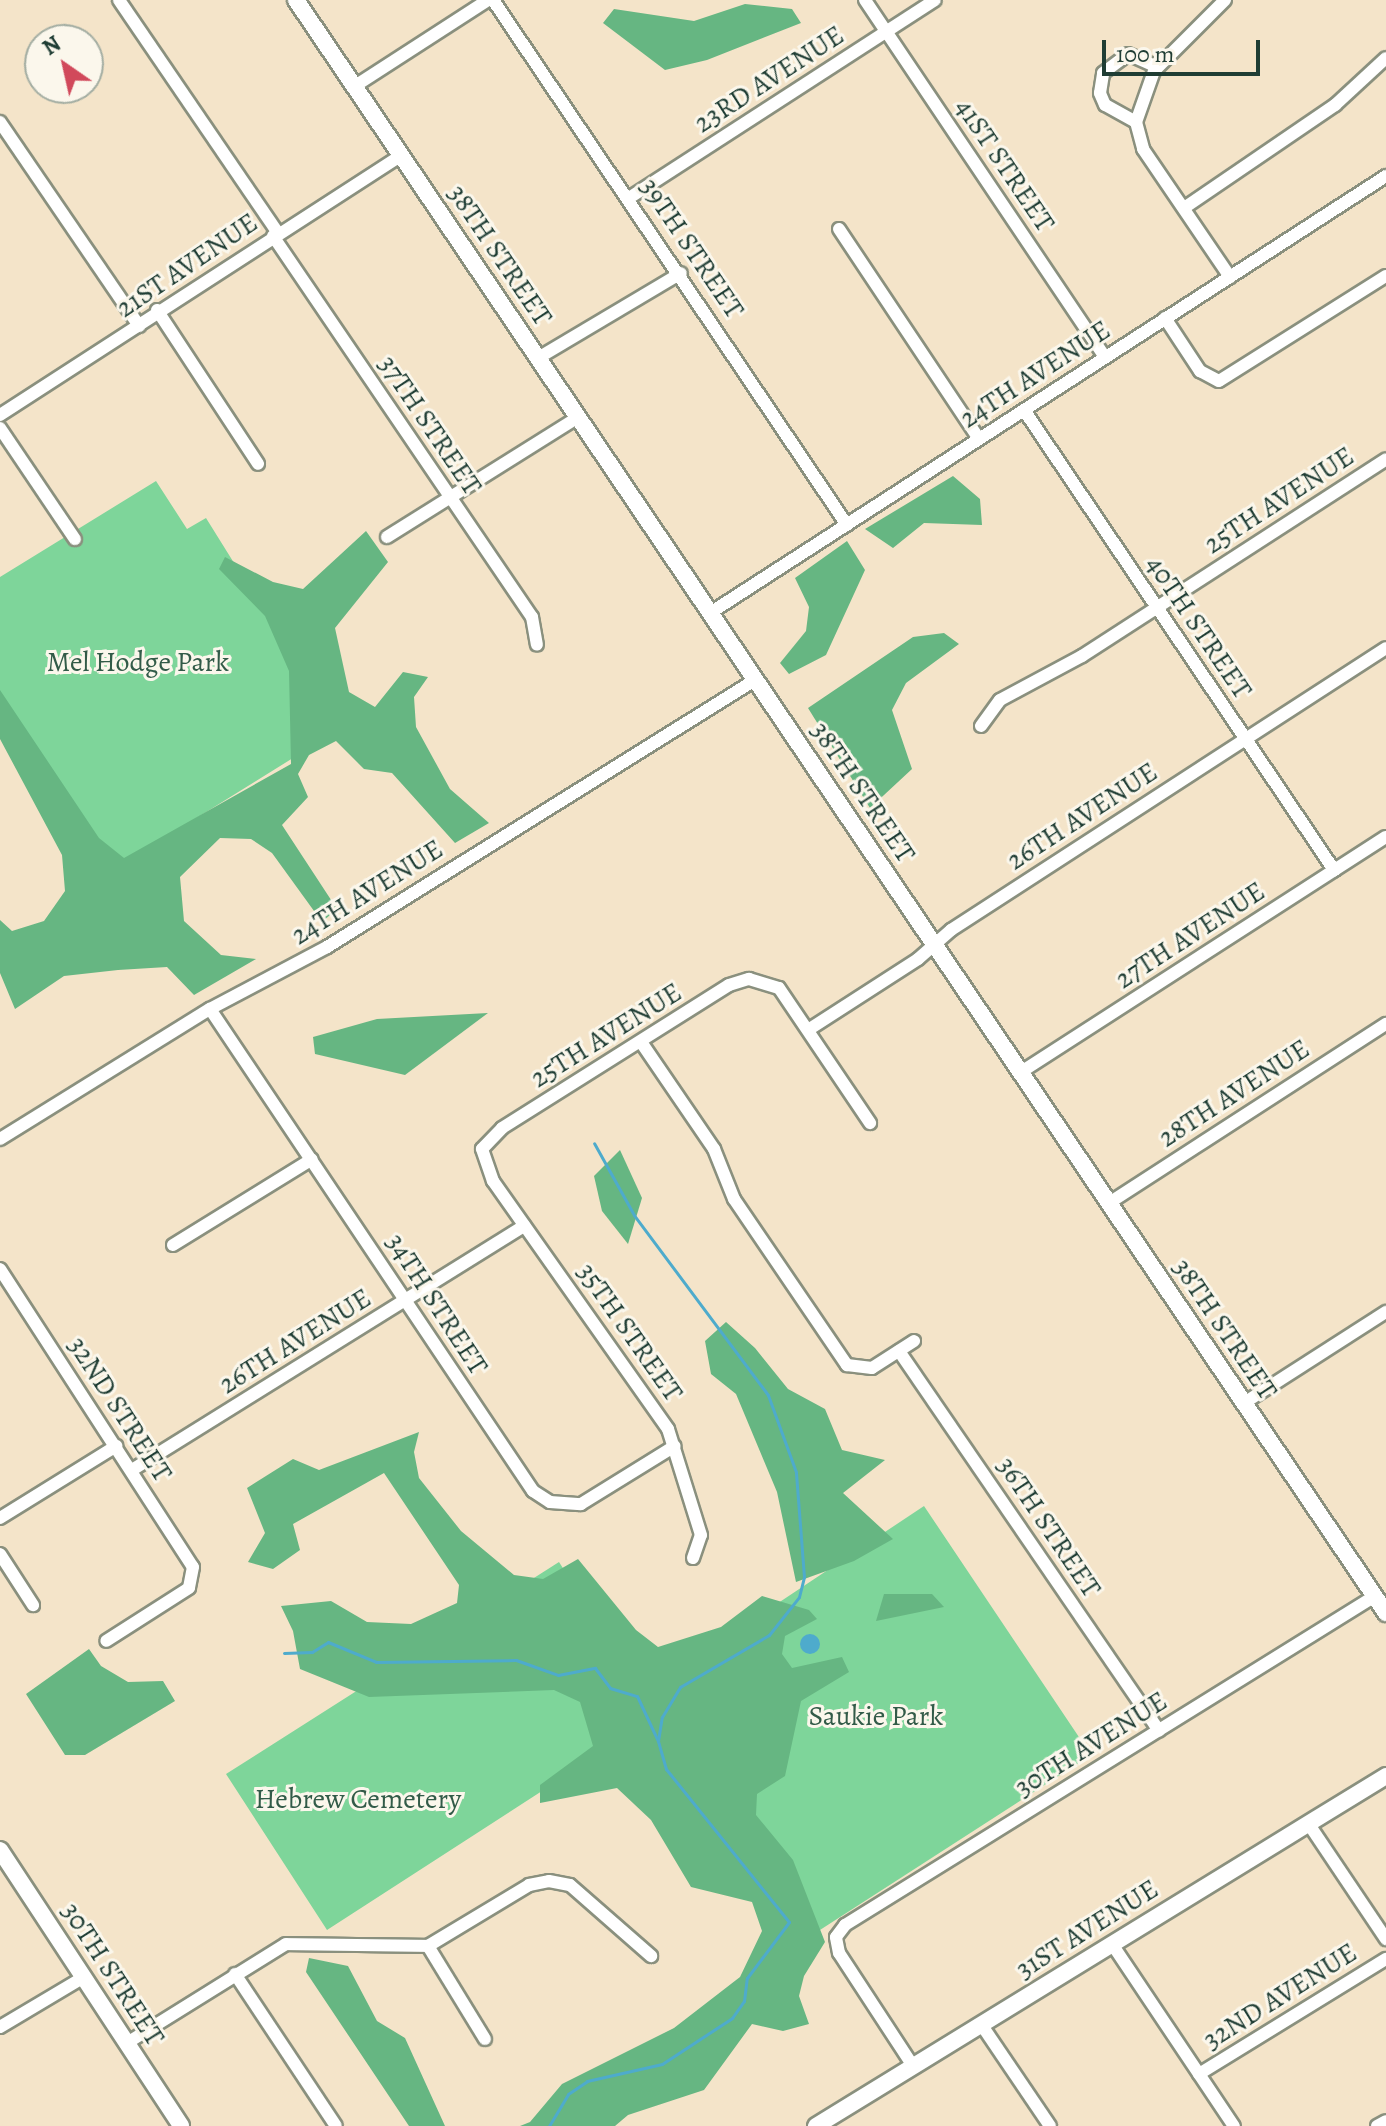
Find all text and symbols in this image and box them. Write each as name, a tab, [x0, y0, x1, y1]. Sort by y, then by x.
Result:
street label: 23RD AVENUE	[688, 18, 850, 140]
north arrow	[24, 24, 104, 104]
scale bar	[1106, 24, 1264, 74]
text: N	[37, 29, 67, 63]
text: 100 m	[1116, 38, 1175, 70]
street label: 41ST STREET	[948, 92, 1062, 238]
street label: 39TH STREET	[633, 171, 751, 325]
street label: 38TH STREET	[441, 178, 559, 332]
street label: 21ST AVENUE	[110, 205, 264, 325]
street label: 24TH AVENUE	[954, 313, 1116, 435]
street label: 37TH STREET	[371, 349, 489, 501]
street label: 25TH AVENUE	[1198, 439, 1360, 561]
street label: 40TH STREET	[1139, 549, 1259, 705]
park label: Mel Hodge Park	[47, 645, 229, 679]
street label: 38TH STREET	[804, 715, 922, 869]
street label: 26TH AVENUE	[1000, 755, 1164, 877]
street label: 24TH AVENUE	[285, 832, 449, 952]
street label: 27TH AVENUE	[1109, 874, 1271, 996]
street label: 25TH AVENUE	[524, 975, 688, 1095]
street label: 28TH AVENUE	[1152, 1032, 1316, 1154]
street label: 34TH STREET	[379, 1227, 495, 1381]
street label: 38TH STREET	[1166, 1252, 1284, 1406]
street label: 35TH STREET	[570, 1256, 690, 1408]
street label: 26TH AVENUE	[213, 1281, 377, 1401]
street label: 32ND STREET	[61, 1330, 179, 1488]
street label: 36TH STREET	[990, 1450, 1108, 1604]
street label: 30TH AVENUE	[1009, 1684, 1173, 1804]
park label: Saukie Park	[809, 1699, 943, 1733]
park label: Hebrew Cemetery	[255, 1782, 461, 1816]
street label: 31ST AVENUE	[1010, 1872, 1164, 1986]
street label: 30TH STREET	[54, 1896, 172, 2052]
street label: 32ND AVENUE	[1197, 1935, 1363, 2057]

